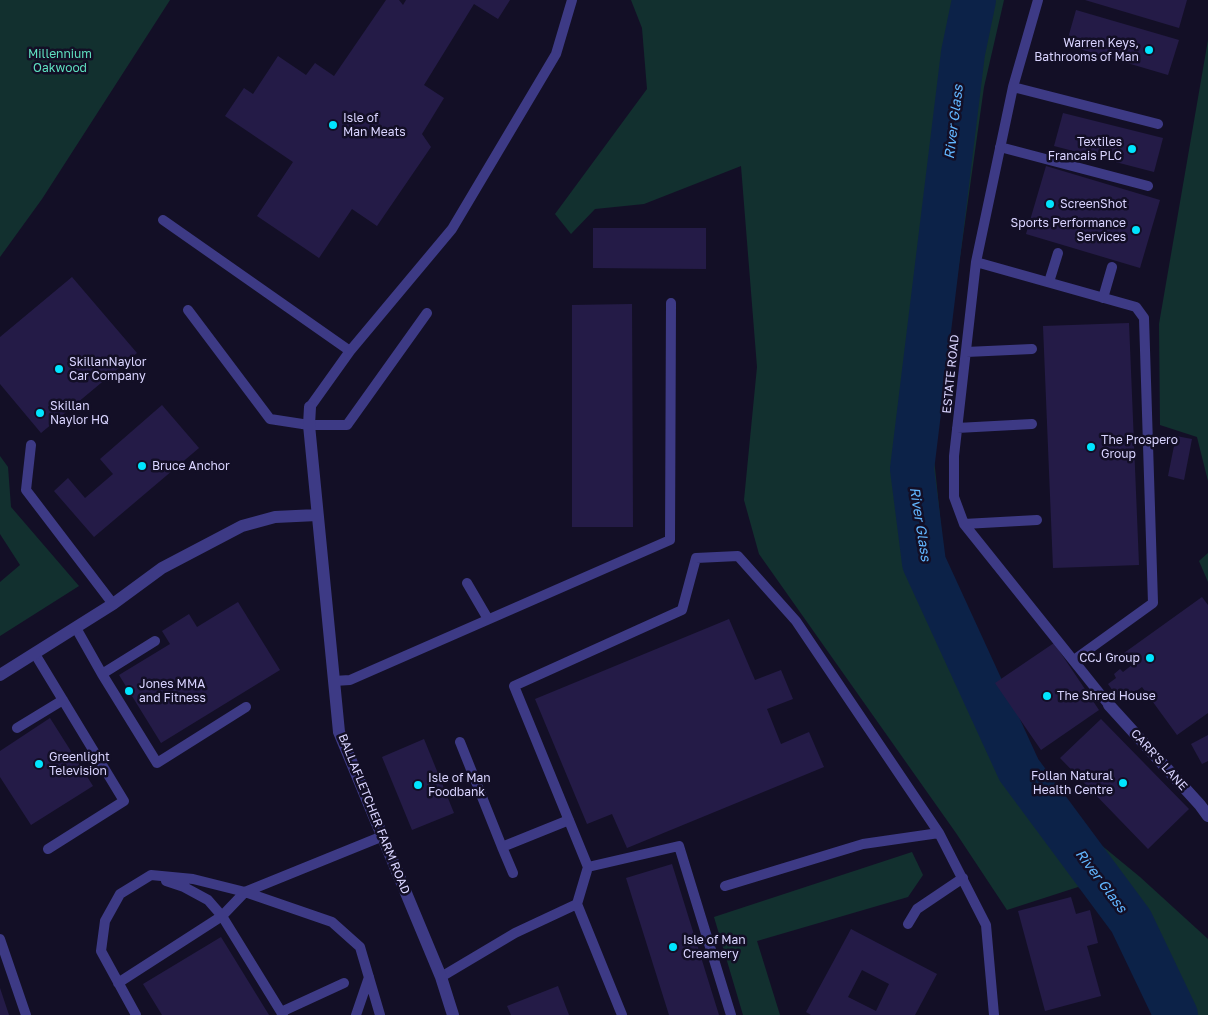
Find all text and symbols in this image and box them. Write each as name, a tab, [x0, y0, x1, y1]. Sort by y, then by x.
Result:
place label: Warren Keys, Bathrooms of Man	[1034, 36, 1139, 64]
marker: Warren Keys, Bathrooms of Man	[1143, 44, 1155, 56]
park label: Millennium Oakwood	[28, 47, 92, 75]
water label: River Glass	[941, 84, 967, 160]
place label: Isle of Man Meats	[343, 111, 406, 139]
marker: Isle of Man Meats	[327, 119, 339, 131]
place label: Textiles Francais PLC	[1048, 135, 1122, 163]
marker: Textiles Francais PLC	[1126, 143, 1138, 155]
place label: ScreenShot	[1060, 197, 1127, 211]
marker: ScreenShot	[1044, 198, 1056, 210]
place label: Sports Performance Services	[1011, 216, 1126, 244]
marker: Sports Performance Services	[1130, 224, 1142, 236]
street label: ESTATE ROAD	[940, 334, 962, 414]
place label: SkillanNaylor Car Company	[69, 355, 146, 383]
marker: SkillanNaylor Car Company	[53, 363, 65, 375]
place label: Skillan Naylor HQ	[50, 399, 109, 427]
marker: Skillan Naylor HQ	[34, 407, 46, 419]
place label: The Prospero Group	[1101, 433, 1178, 461]
marker: The Prospero Group	[1085, 441, 1097, 453]
place label: Bruce Anchor	[152, 459, 230, 473]
marker: Bruce Anchor	[136, 460, 148, 472]
water label: River Glass	[906, 486, 934, 562]
place label: CCJ Group	[1079, 651, 1140, 665]
marker: CCJ Group	[1144, 652, 1156, 664]
place label: Jones MMA and Fitness	[139, 677, 206, 705]
marker: Jones MMA and Fitness	[123, 685, 135, 697]
place label: The Shred House	[1057, 689, 1156, 703]
marker: The Shred House	[1041, 690, 1053, 702]
street label: CARR'S LANE	[1128, 726, 1190, 794]
street label: BALLAFLETCHER FARM ROAD	[335, 732, 413, 896]
place label: Greenlight Television	[49, 750, 110, 778]
marker: Greenlight Television	[33, 758, 45, 770]
place label: Follan Natural Health Centre	[1031, 769, 1113, 797]
place label: Isle of Man Foodbank	[428, 771, 491, 799]
marker: Follan Natural Health Centre	[1117, 777, 1129, 789]
marker: Isle of Man Foodbank	[412, 779, 424, 791]
water label: River Glass	[1072, 846, 1130, 916]
place label: Isle of Man Creamery	[683, 933, 746, 961]
marker: Isle of Man Creamery	[667, 941, 679, 953]

